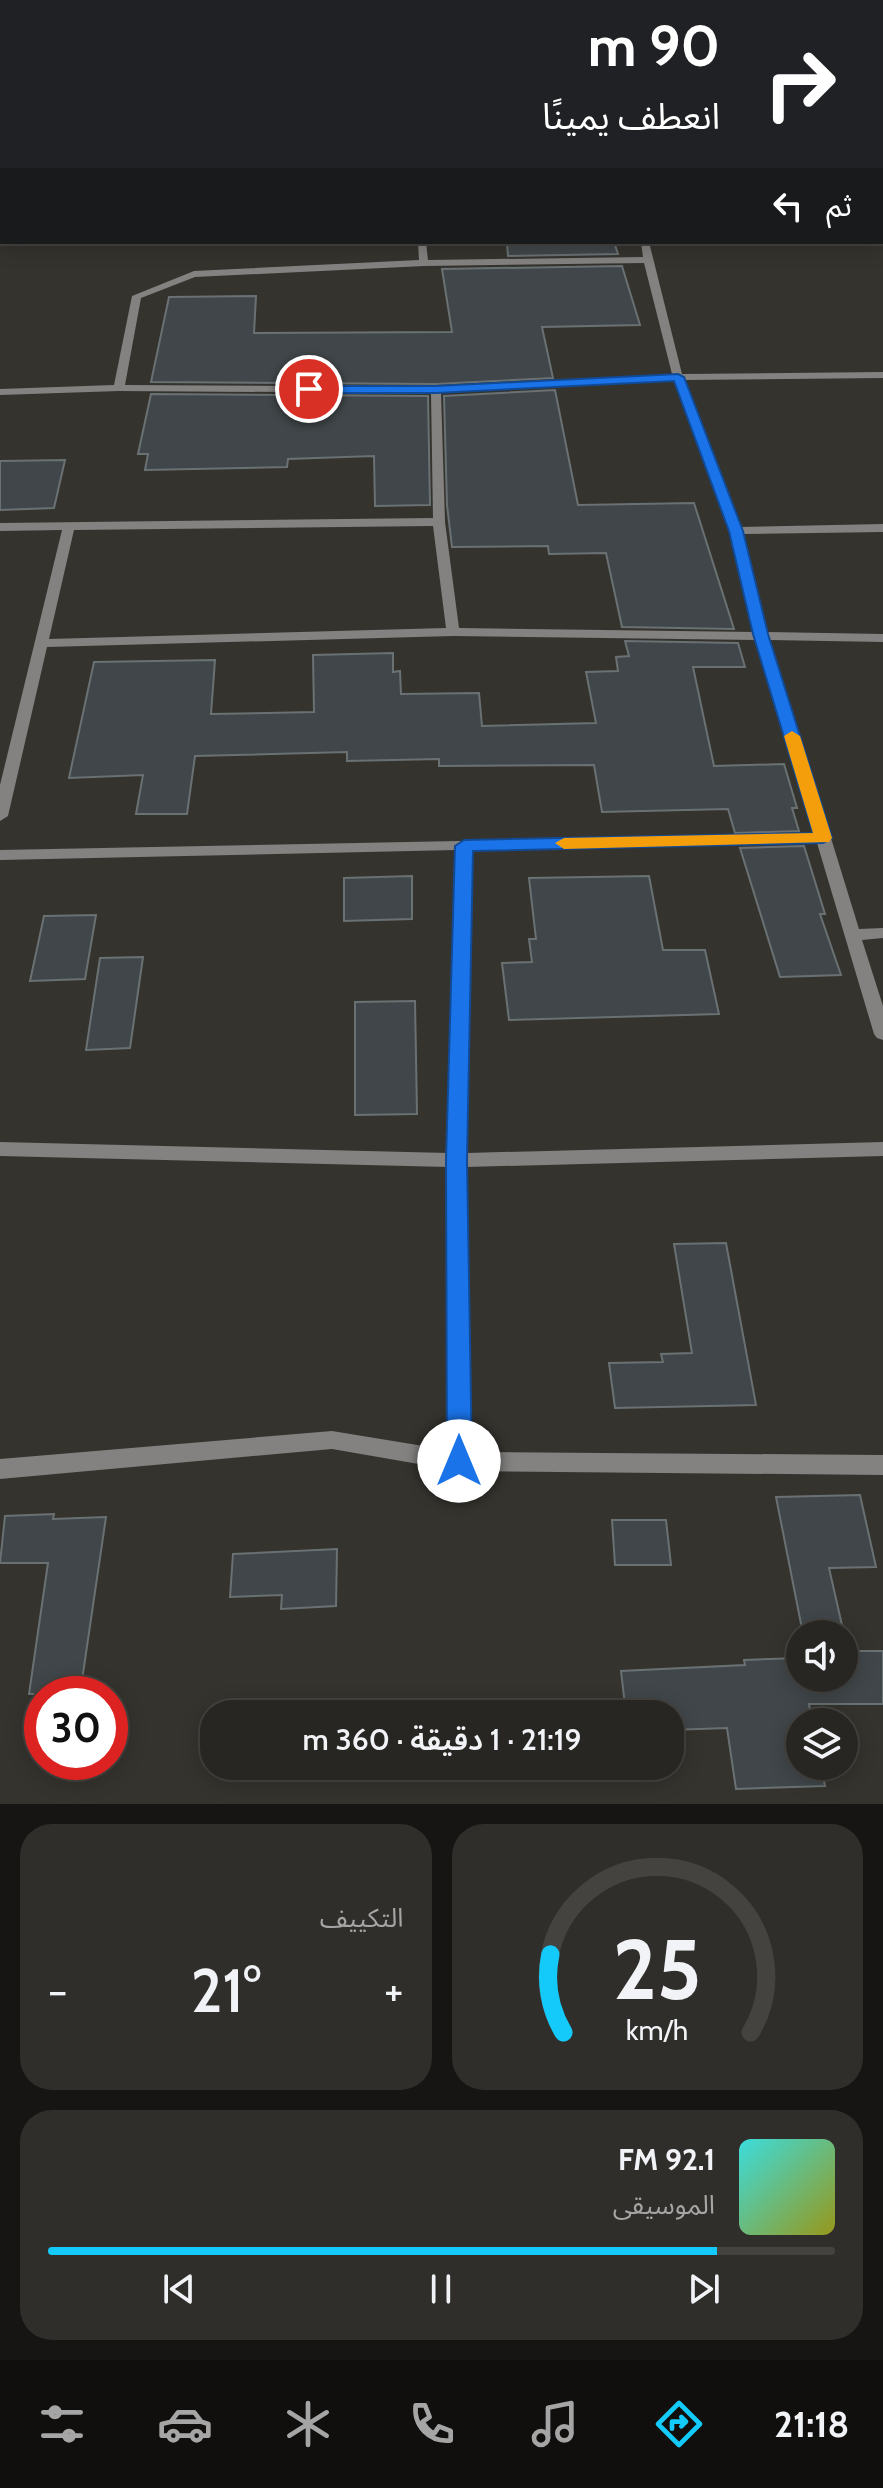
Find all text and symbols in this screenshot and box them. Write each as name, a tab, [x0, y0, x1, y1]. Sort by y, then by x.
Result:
text: 90 m	[588, 12, 720, 80]
icon: right	[748, 32, 852, 136]
text: انعطف يمينًا	[542, 94, 720, 138]
icon: left	[766, 184, 810, 228]
text: ثم	[826, 187, 852, 224]
pin	[275, 355, 343, 423]
icon: arrive	[287, 367, 331, 411]
position arrow	[417, 1419, 501, 1503]
map controls	[786, 1620, 858, 1780]
button: sound	[786, 1620, 858, 1692]
speed limit sign: 30	[24, 1676, 128, 1780]
button: layers	[786, 1708, 858, 1780]
text: 21:19 · 1 دقيقة · 360 m	[303, 1721, 581, 1758]
text: التكييف	[320, 1902, 404, 1934]
text: 25	[613, 1919, 702, 2020]
text: 21°	[191, 1954, 261, 2027]
text: −	[48, 1964, 67, 2017]
text: +	[384, 1964, 403, 2017]
text: km/h	[626, 2012, 689, 2047]
text: 92.1 FM	[618, 2141, 715, 2178]
text: الموسيقى	[613, 2189, 715, 2221]
icon: previous	[157, 2267, 201, 2311]
icon: pause	[419, 2267, 463, 2311]
icon: next	[682, 2267, 726, 2311]
icon: filters	[34, 2396, 90, 2452]
icon: car	[157, 2396, 213, 2452]
icon: climate	[280, 2396, 336, 2452]
icon: phone	[404, 2396, 460, 2452]
icon: music	[527, 2396, 583, 2452]
icon: directions	[651, 2396, 707, 2452]
text: 21:18	[774, 2402, 849, 2446]

